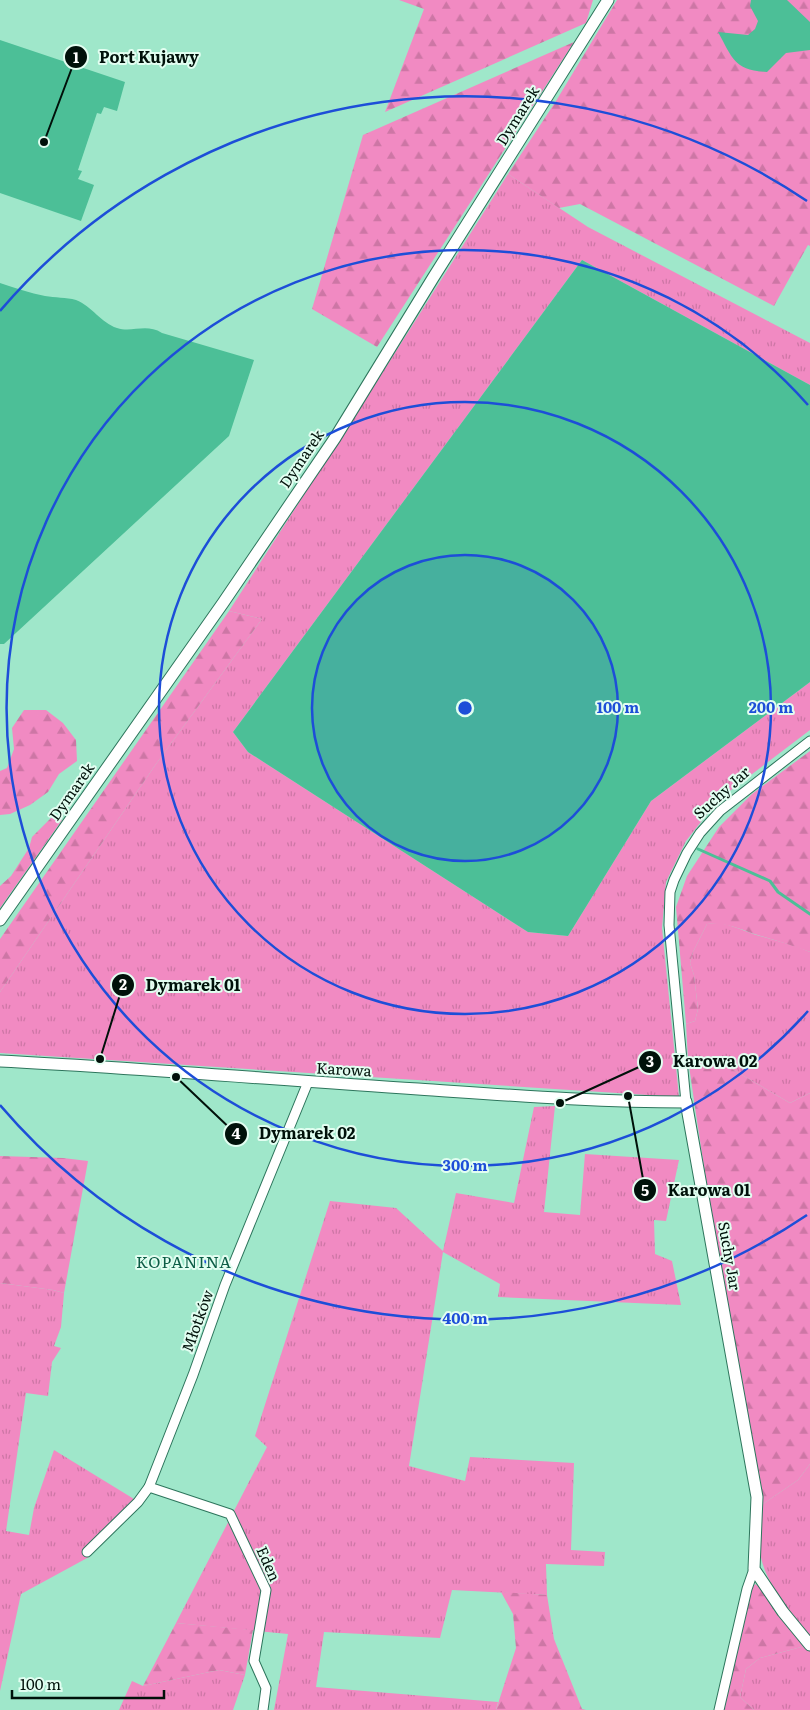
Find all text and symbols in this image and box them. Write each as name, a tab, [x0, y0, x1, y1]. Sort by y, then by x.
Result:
callout: Port Kujawy	[64, 42, 209, 73]
text: Port Kujawy	[99, 44, 199, 68]
text: 1	[73, 45, 79, 68]
street label: Dymarek	[489, 80, 544, 149]
street label: Dymarek	[273, 424, 329, 492]
text: 100 m	[597, 695, 639, 718]
text: 200 m	[749, 695, 793, 718]
centre of rings	[456, 699, 474, 717]
street label: Dymarek	[42, 757, 100, 825]
street label: Suchy Jar	[688, 760, 754, 824]
callout: Dymarek 01	[110, 970, 250, 1001]
text: 2	[119, 972, 127, 995]
text: Dymarek 01	[145, 972, 241, 996]
callout: Karowa 02	[638, 1046, 767, 1077]
text: Karowa 02	[673, 1048, 758, 1072]
text: 3	[646, 1049, 654, 1072]
street label: Karowa	[316, 1056, 373, 1081]
callout: Dymarek 02	[224, 1118, 365, 1149]
text: Dymarek 02	[259, 1120, 356, 1144]
text: 4	[231, 1121, 241, 1144]
text: 300 m	[443, 1153, 487, 1176]
callout: Karowa 01	[632, 1175, 760, 1206]
text: Karowa 01	[668, 1177, 751, 1201]
text: 5	[641, 1178, 649, 1201]
street label: Suchy Jar	[713, 1220, 748, 1292]
district label: KOPANINA	[136, 1249, 232, 1273]
street label: Młotków	[175, 1286, 219, 1355]
text: 400 m	[442, 1306, 488, 1329]
street label: Eden	[252, 1542, 287, 1585]
scale bar	[12, 1668, 165, 1700]
text: 100 m	[20, 1672, 61, 1695]

